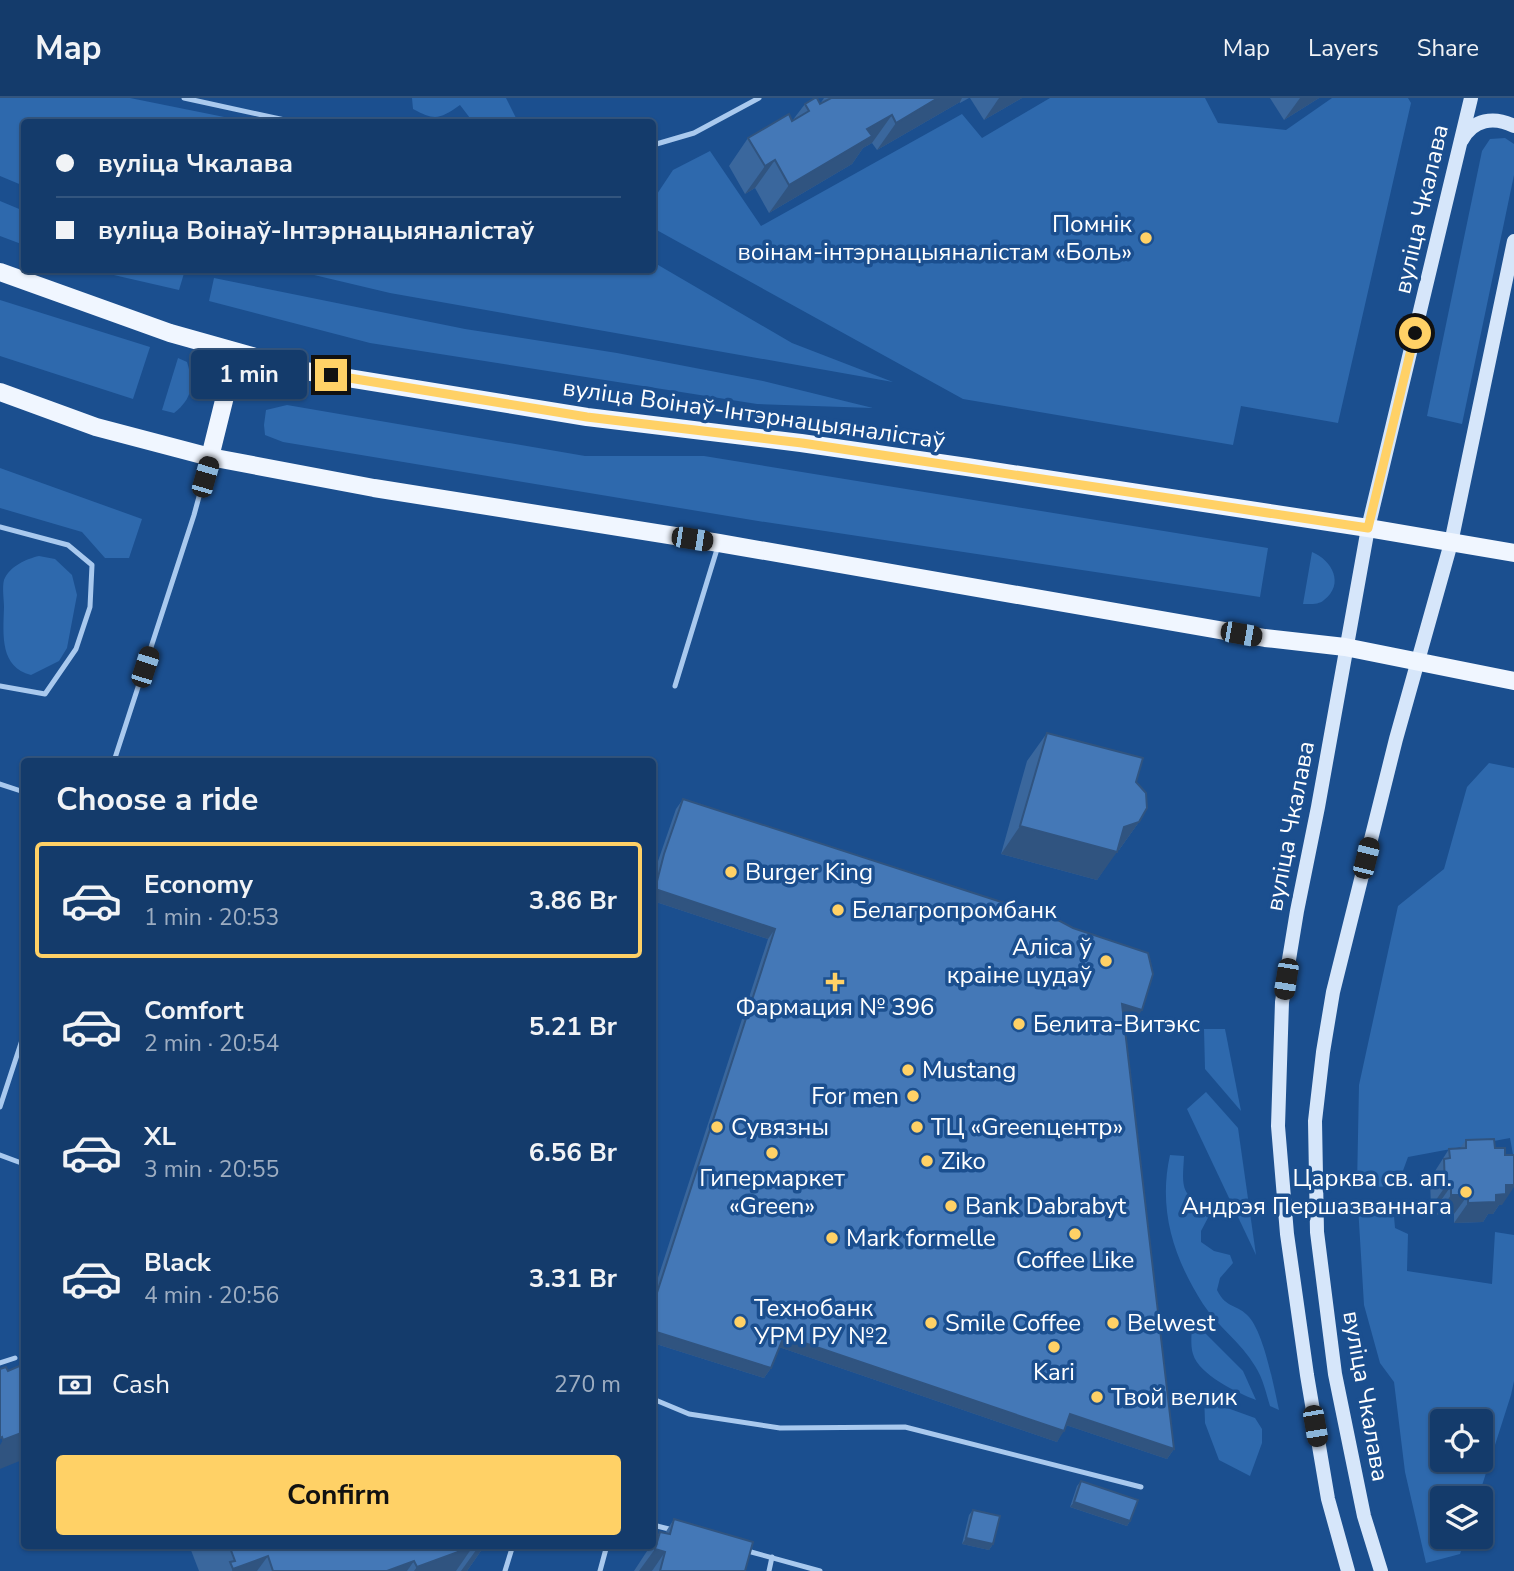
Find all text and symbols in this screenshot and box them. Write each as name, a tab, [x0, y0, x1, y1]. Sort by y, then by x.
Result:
text: Map	[35, 26, 102, 71]
text: Map	[1223, 32, 1270, 64]
text: Layers	[1308, 32, 1379, 64]
text: Share	[1417, 32, 1479, 64]
street label: вуліца Чкалава	[1386, 121, 1456, 297]
text: вуліца Чкалава	[98, 146, 293, 181]
place label: Помнік воінам-інтэрнацыяналістам «Боль»	[738, 208, 1132, 268]
text: вуліца Воінаў-Інтэрнацыяналістаў	[98, 213, 534, 248]
marker: Помнік воінам-інтэрнацыяналістам «Боль»	[1138, 230, 1154, 246]
route start	[1399, 317, 1431, 349]
callout: 1 min	[191, 350, 306, 400]
text: 1 min	[219, 359, 279, 390]
route end	[315, 359, 347, 391]
street label: вуліца Воінаў-Інтэрнацыяналістаў	[561, 371, 948, 457]
car	[190, 454, 221, 500]
car	[670, 525, 715, 553]
car	[1219, 620, 1264, 648]
car	[129, 644, 162, 690]
street label: вуліца Чкалава	[1258, 738, 1322, 914]
text: Choose a ride	[56, 778, 258, 821]
car	[1351, 835, 1382, 881]
place label: Burger King	[745, 856, 873, 888]
marker: Burger King	[723, 864, 739, 880]
text: Economy	[144, 867, 253, 902]
icon: car	[60, 869, 123, 932]
text: 3.86 Br	[529, 883, 617, 918]
place label: Белагропромбанк	[852, 894, 1057, 926]
text: 1 min · 20:53	[144, 902, 279, 933]
marker: Белагропромбанк	[830, 902, 846, 918]
place label: Аліса ў краіне цудаў	[947, 931, 1092, 991]
marker: Аліса ў краіне цудаў	[1098, 953, 1114, 969]
car	[1273, 957, 1300, 1001]
marker: Фармация № 396	[827, 974, 843, 990]
place label: Фармация № 396	[736, 991, 934, 1023]
text: Comfort	[144, 993, 244, 1028]
icon: car	[60, 995, 123, 1058]
place label: Белита-Витэкс	[1033, 1008, 1200, 1040]
text: 5.21 Br	[529, 1009, 617, 1044]
marker: Белита-Витэкс	[1011, 1016, 1027, 1032]
text: 2 min · 20:54	[144, 1028, 279, 1059]
place label: Mustang	[922, 1054, 1016, 1086]
marker: Mustang	[900, 1062, 916, 1078]
place label: For men	[811, 1080, 899, 1112]
marker: For men	[905, 1088, 921, 1104]
place label: Сувязны	[731, 1111, 829, 1143]
place label: ТЦ «Greenцентр»	[931, 1111, 1123, 1143]
text: XL	[144, 1119, 176, 1154]
marker: Сувязны	[709, 1119, 725, 1135]
marker: ТЦ «Greenцентр»	[909, 1119, 925, 1135]
icon: car	[60, 1121, 123, 1184]
text: 6.56 Br	[529, 1135, 617, 1170]
marker: Гипермаркет «Green»	[764, 1145, 780, 1161]
place label: Ziko	[941, 1145, 986, 1177]
marker: Ziko	[919, 1153, 935, 1169]
text: 3 min · 20:55	[144, 1154, 279, 1185]
place label: Гипермаркет «Green»	[699, 1162, 845, 1222]
place label: Царква св. ап. Андрэя Першазваннага	[1181, 1162, 1452, 1222]
marker: Царква св. ап. Андрэя Першазваннага	[1458, 1184, 1474, 1200]
place label: Bank Dabrabyt	[965, 1190, 1127, 1222]
marker: Bank Dabrabyt	[943, 1198, 959, 1214]
place label: Mark formelle	[846, 1222, 996, 1254]
marker: Coffee Like	[1067, 1226, 1083, 1242]
marker: Mark formelle	[824, 1230, 840, 1246]
place label: Coffee Like	[1016, 1244, 1134, 1276]
text: Black	[144, 1245, 211, 1280]
icon: car	[60, 1247, 123, 1310]
text: 3.31 Br	[529, 1261, 617, 1296]
text: 4 min · 20:56	[144, 1280, 279, 1311]
place label: Технобанк УРМ РУ №2	[753, 1292, 888, 1352]
place label: Smile Coffee	[945, 1307, 1081, 1339]
place label: Belwest	[1127, 1307, 1216, 1339]
street label: вуліца Чкалава	[1335, 1308, 1397, 1484]
marker: Технобанк УРМ РУ №2	[732, 1314, 748, 1330]
marker: Smile Coffee	[923, 1315, 939, 1331]
marker: Belwest	[1105, 1315, 1121, 1331]
marker: Kari	[1046, 1339, 1062, 1355]
place label: Kari	[1033, 1356, 1075, 1388]
icon: cash	[56, 1366, 94, 1404]
text: Cash	[112, 1367, 170, 1402]
text: 270 m	[554, 1369, 621, 1400]
place label: Твой велик	[1111, 1381, 1237, 1413]
marker: Твой велик	[1089, 1389, 1105, 1405]
car	[1302, 1403, 1329, 1449]
map controls	[1430, 1409, 1493, 1549]
button: locate	[1430, 1409, 1493, 1472]
button: Confirm	[56, 1455, 621, 1535]
button: layers	[1430, 1486, 1493, 1549]

